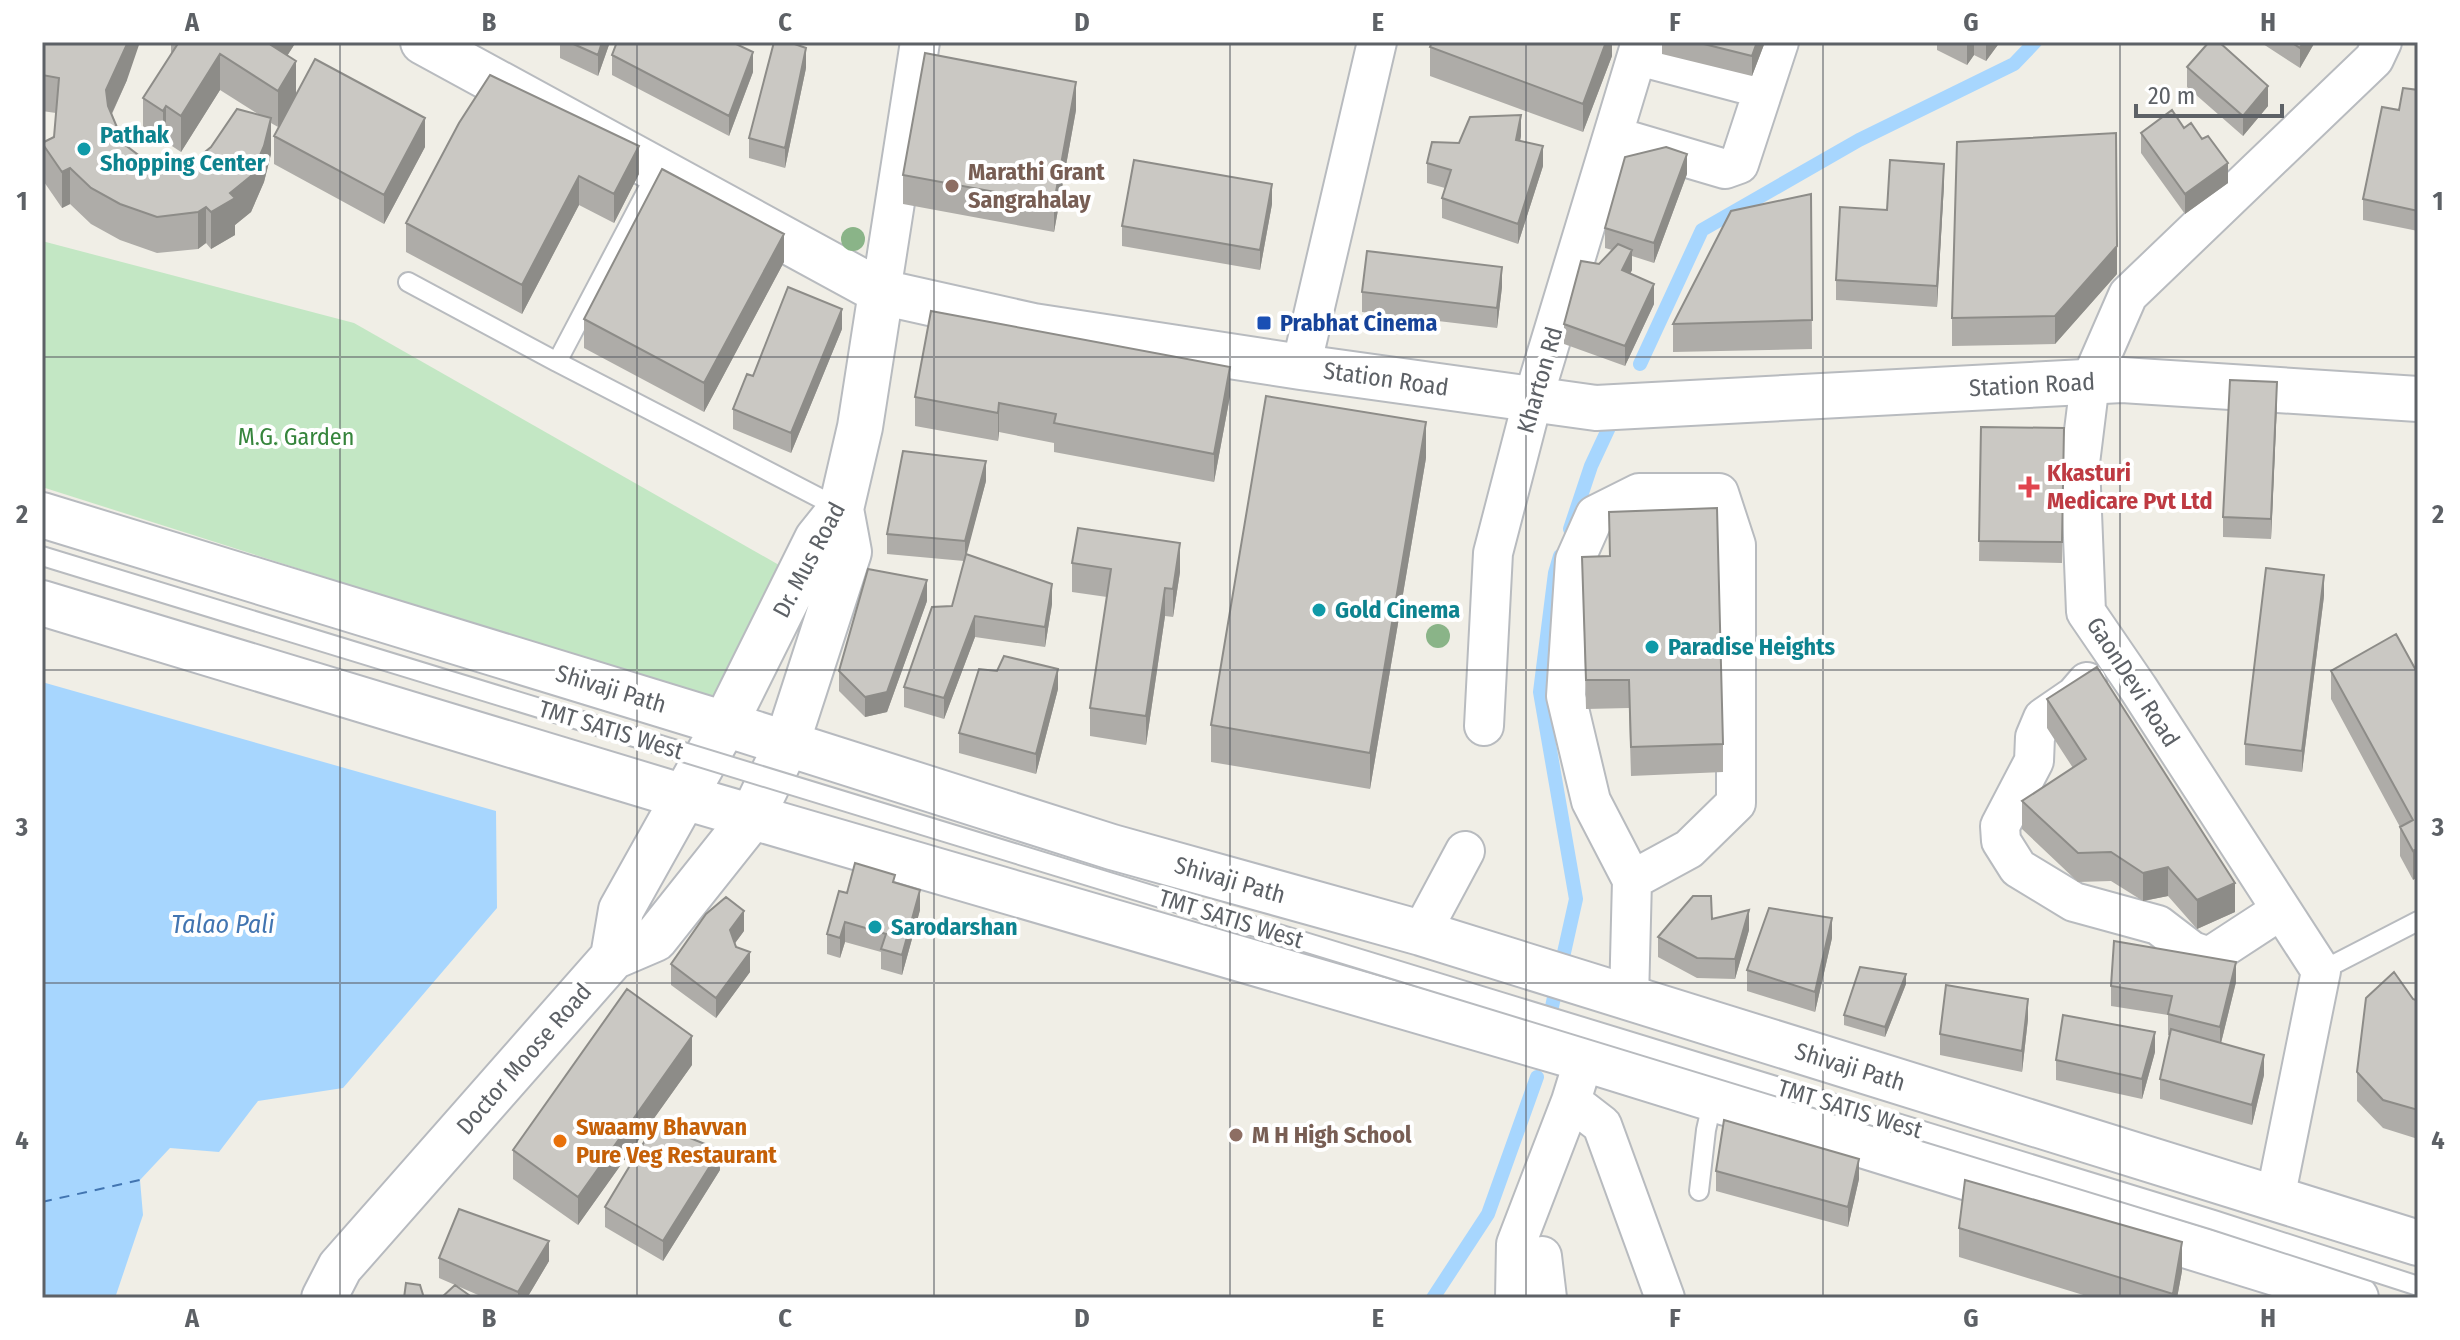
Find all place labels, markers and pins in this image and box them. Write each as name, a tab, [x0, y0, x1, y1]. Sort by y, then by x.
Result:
place label: Pathak Shopping Center	[100, 121, 266, 177]
marker: Pathak Shopping Center	[75, 140, 93, 158]
place label: Marathi Grant Sangrahalay	[968, 158, 1105, 214]
marker: Marathi Grant Sangrahalay	[943, 177, 961, 195]
place label: Prabhat Cinema	[1280, 309, 1437, 337]
marker: Prabhat Cinema	[1255, 314, 1273, 332]
place label: Kkasturi Medicare Pvt Ltd	[2047, 459, 2212, 515]
marker: Kkasturi Medicare Pvt Ltd	[2018, 476, 2040, 498]
place label: Gold Cinema	[1335, 596, 1460, 624]
marker: Gold Cinema	[1310, 601, 1328, 619]
place label: Paradise Heights	[1668, 633, 1836, 661]
marker: Paradise Heights	[1643, 638, 1661, 656]
place label: Sarodarshan	[891, 913, 1017, 941]
marker: Sarodarshan	[866, 918, 884, 936]
place label: Swaamy Bhavvan Pure Veg Restaurant	[576, 1113, 777, 1169]
place label: M H High School	[1252, 1121, 1412, 1149]
marker: M H High School	[1227, 1126, 1245, 1144]
marker: Swaamy Bhavvan Pure Veg Restaurant	[551, 1132, 569, 1150]

